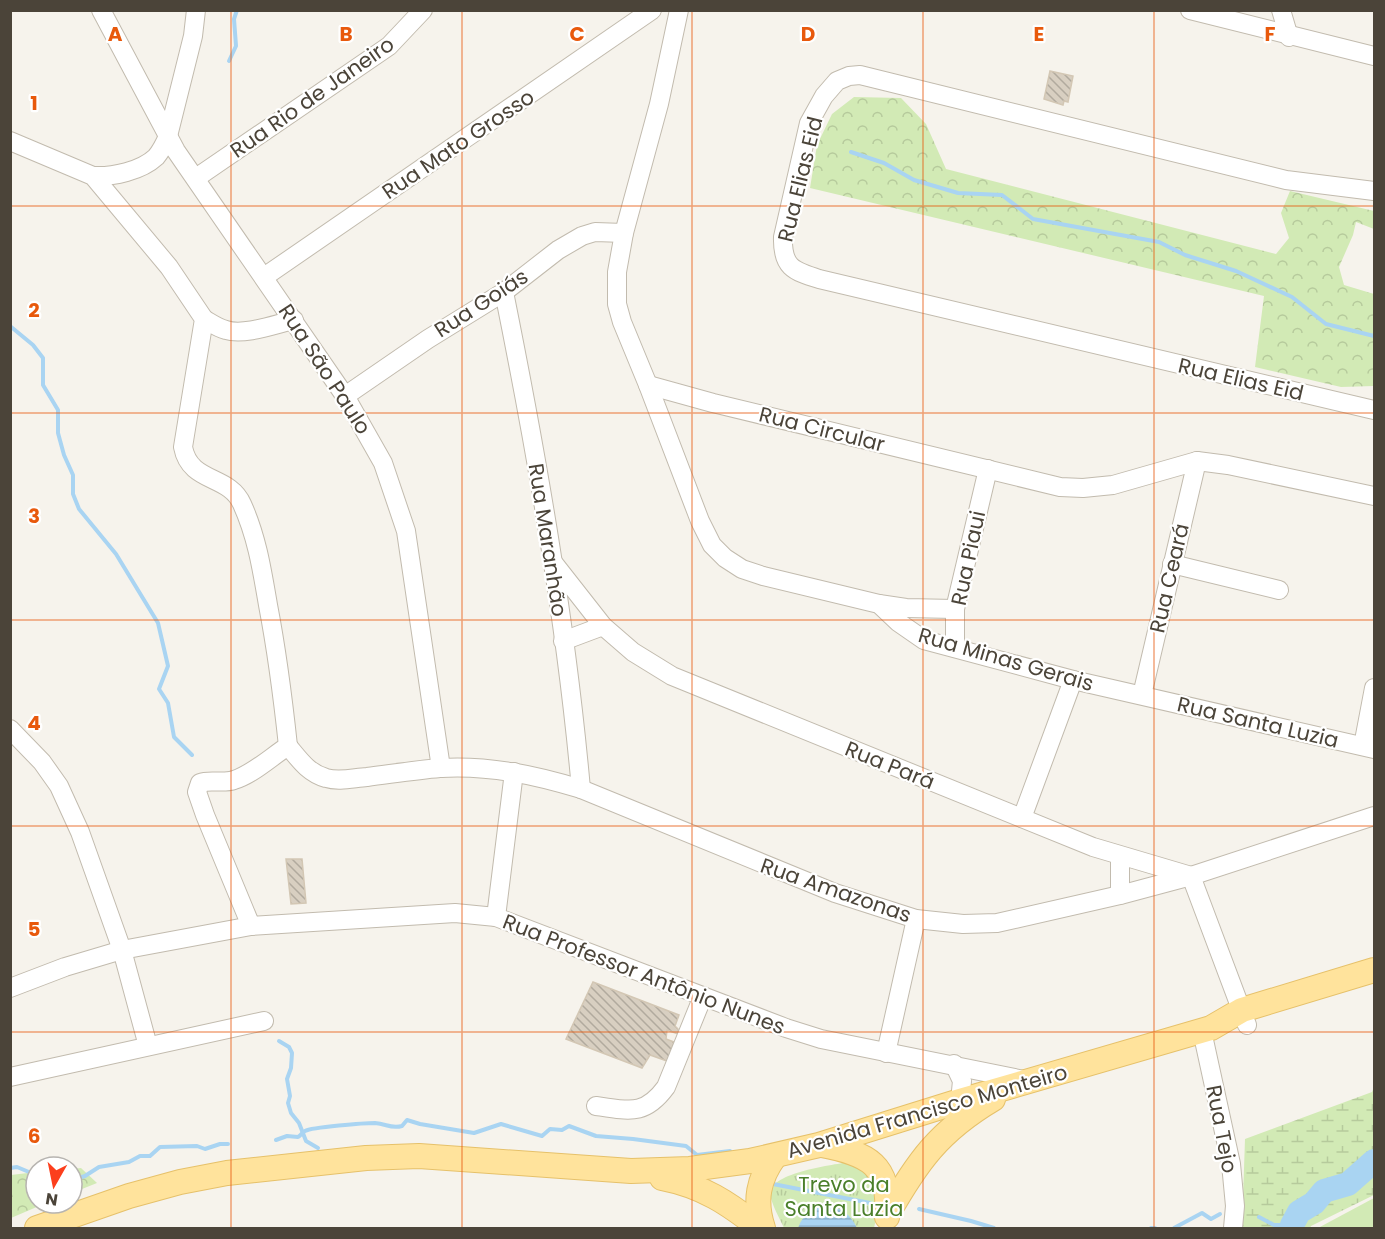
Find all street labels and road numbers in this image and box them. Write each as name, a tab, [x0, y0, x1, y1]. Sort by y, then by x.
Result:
street label: Rua Rio de Janeiro	[224, 29, 400, 165]
street label: Rua Mato Grosso	[376, 82, 540, 206]
street label: Rua Elias Eid	[770, 113, 830, 245]
street label: Rua Goiás	[429, 262, 533, 344]
street label: Rua São Paulo	[272, 298, 378, 440]
street label: Rua Elias Eid	[1175, 350, 1307, 408]
street label: Rua Circular	[756, 399, 888, 459]
street label: Rua Maranhão	[522, 461, 574, 619]
street label: Rua Piaui	[944, 508, 992, 608]
street label: Rua Ceará	[1142, 520, 1196, 636]
street label: Rua Minas Gerais	[915, 620, 1097, 698]
street label: Rua Santa Luzia	[1174, 689, 1342, 755]
street label: Rua Pará	[841, 734, 939, 796]
street label: Rua Amazonas	[757, 851, 915, 929]
street label: Rua Professor Antônio Nunes	[499, 907, 789, 1041]
street label: Avenida Francisco Monteiro	[783, 1057, 1071, 1165]
street label: Rua Tejo	[1199, 1083, 1245, 1175]

